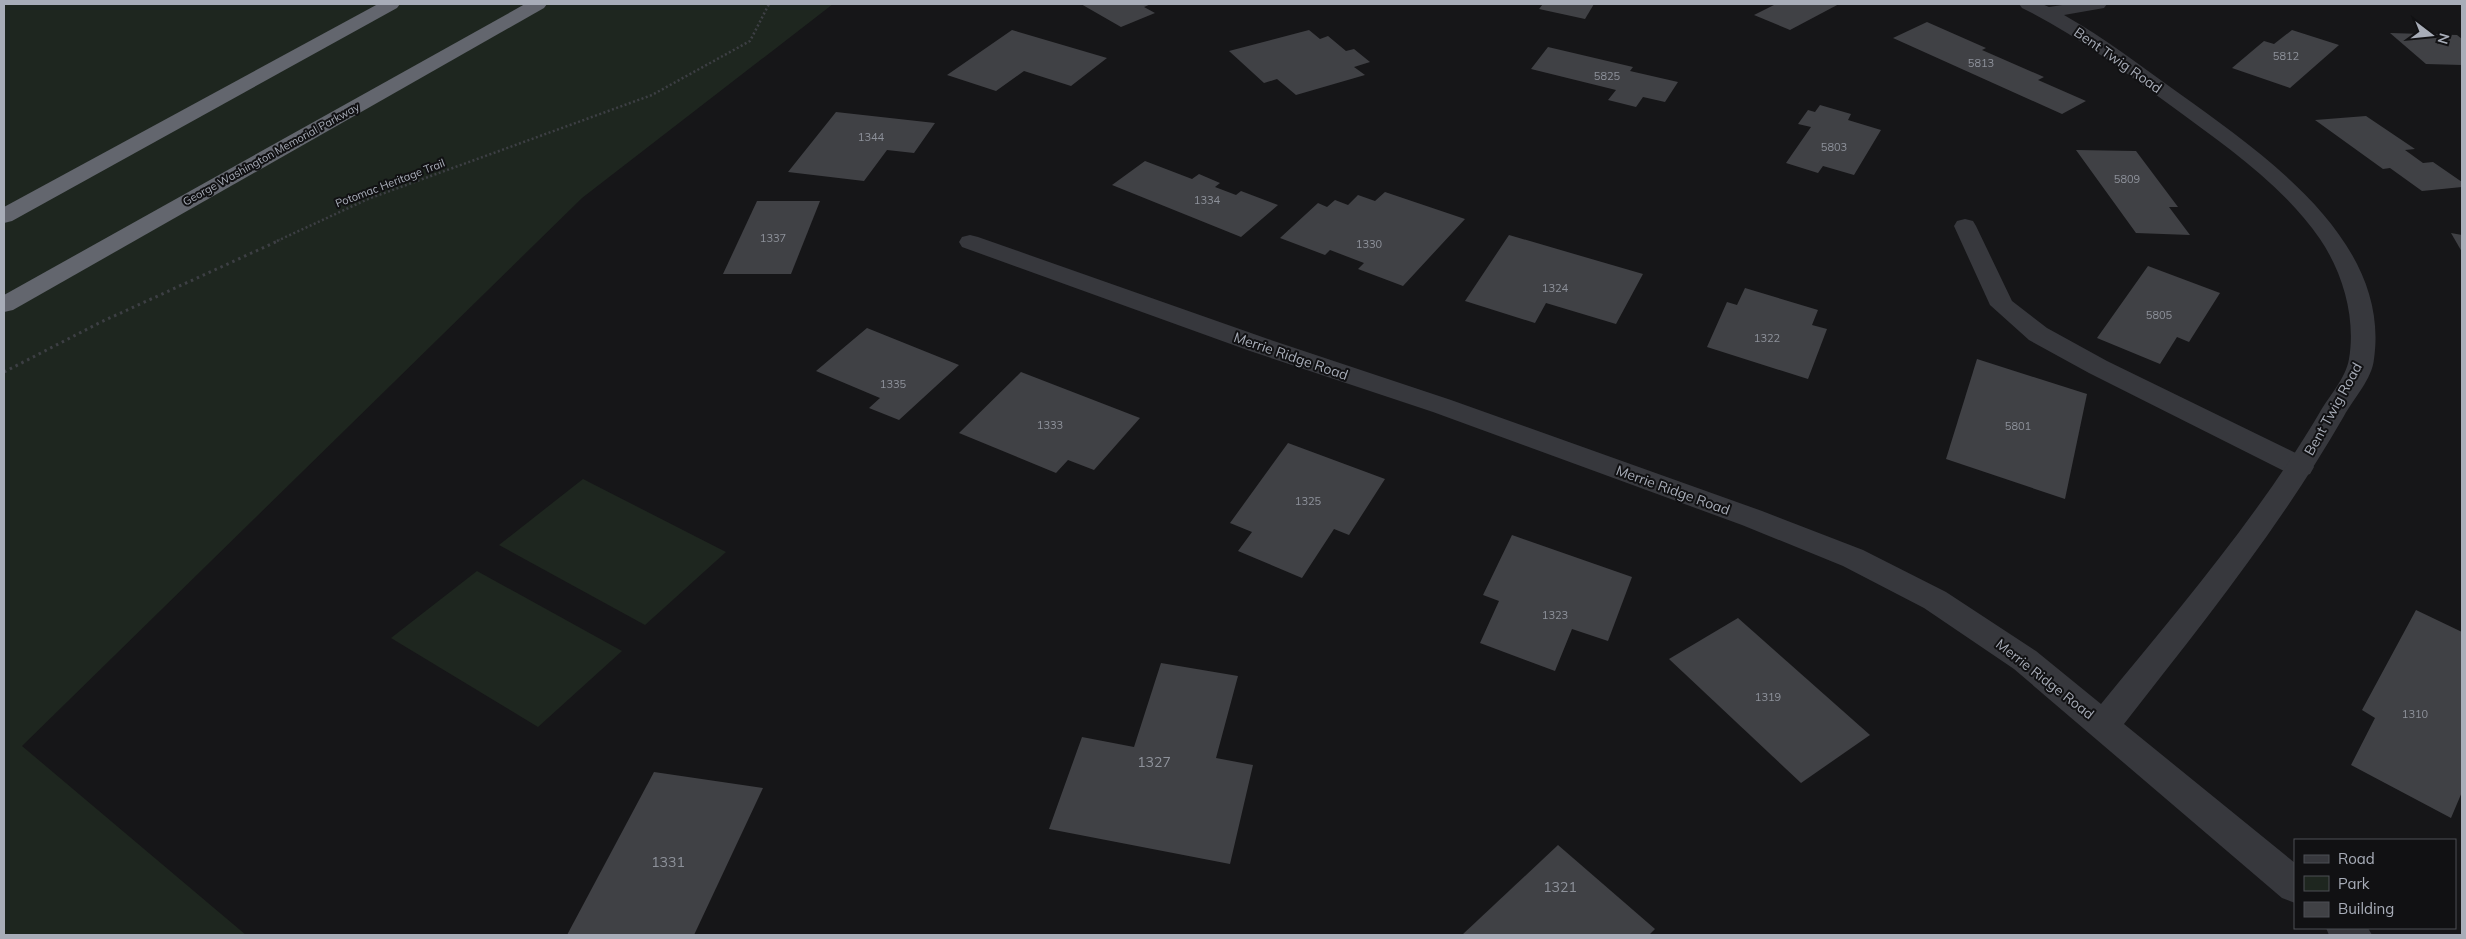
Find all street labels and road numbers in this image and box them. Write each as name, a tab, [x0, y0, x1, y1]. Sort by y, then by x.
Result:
street label: Bent Twig Road	[2071, 23, 2165, 97]
street label: George Washington Memorial Parkway	[180, 99, 362, 209]
street label: Potomac Heritage Trail	[333, 156, 447, 210]
street label: Merrie Ridge Road	[1231, 328, 1351, 384]
street label: Bent Twig Road	[2300, 359, 2366, 459]
street label: Merrie Ridge Road	[1614, 461, 1732, 519]
street label: Merrie Ridge Road	[1992, 635, 2098, 723]

